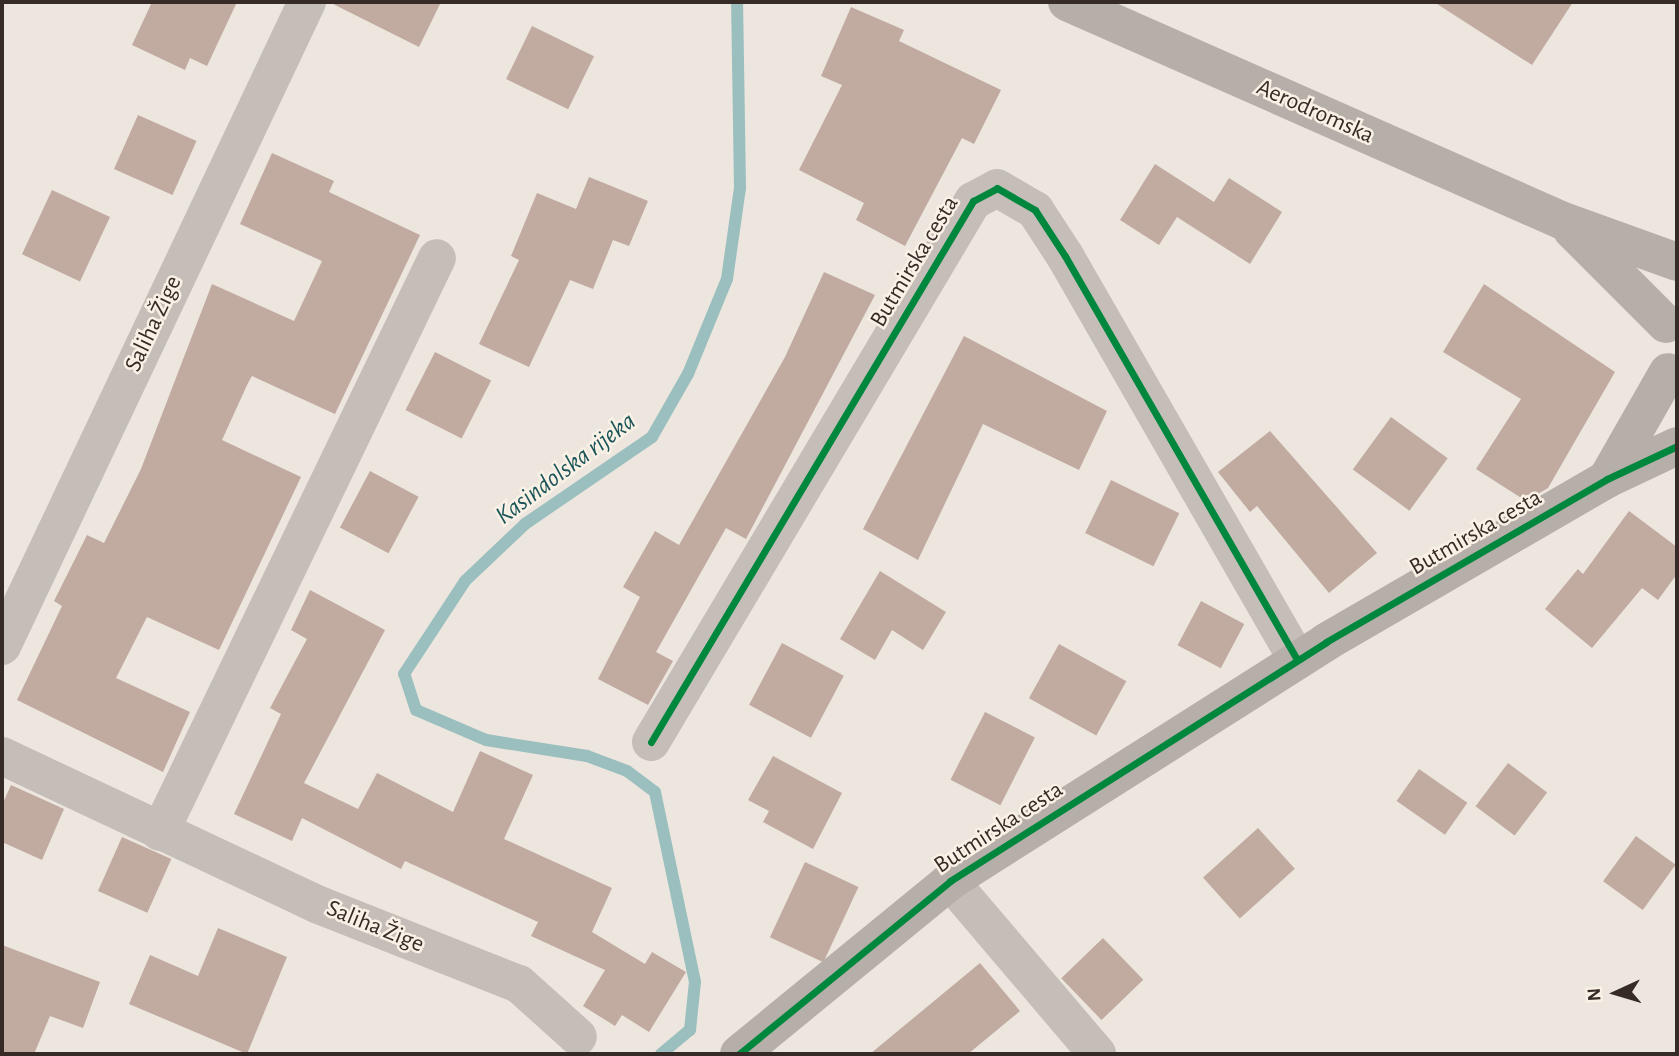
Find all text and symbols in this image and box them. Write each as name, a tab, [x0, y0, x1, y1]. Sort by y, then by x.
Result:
street label: Aerodromska	[1252, 73, 1378, 151]
street label: Butmirska cesta	[865, 191, 965, 333]
street label: Saliha Žige	[119, 271, 189, 377]
water label: Kasindolska rijeka	[490, 406, 642, 532]
street label: Butmirska cesta	[1405, 484, 1547, 582]
street label: Butmirska cesta	[929, 776, 1069, 880]
street label: Saliha Žige	[322, 894, 428, 960]
north arrow	[1581, 958, 1651, 1028]
text: N	[1585, 987, 1604, 1002]

